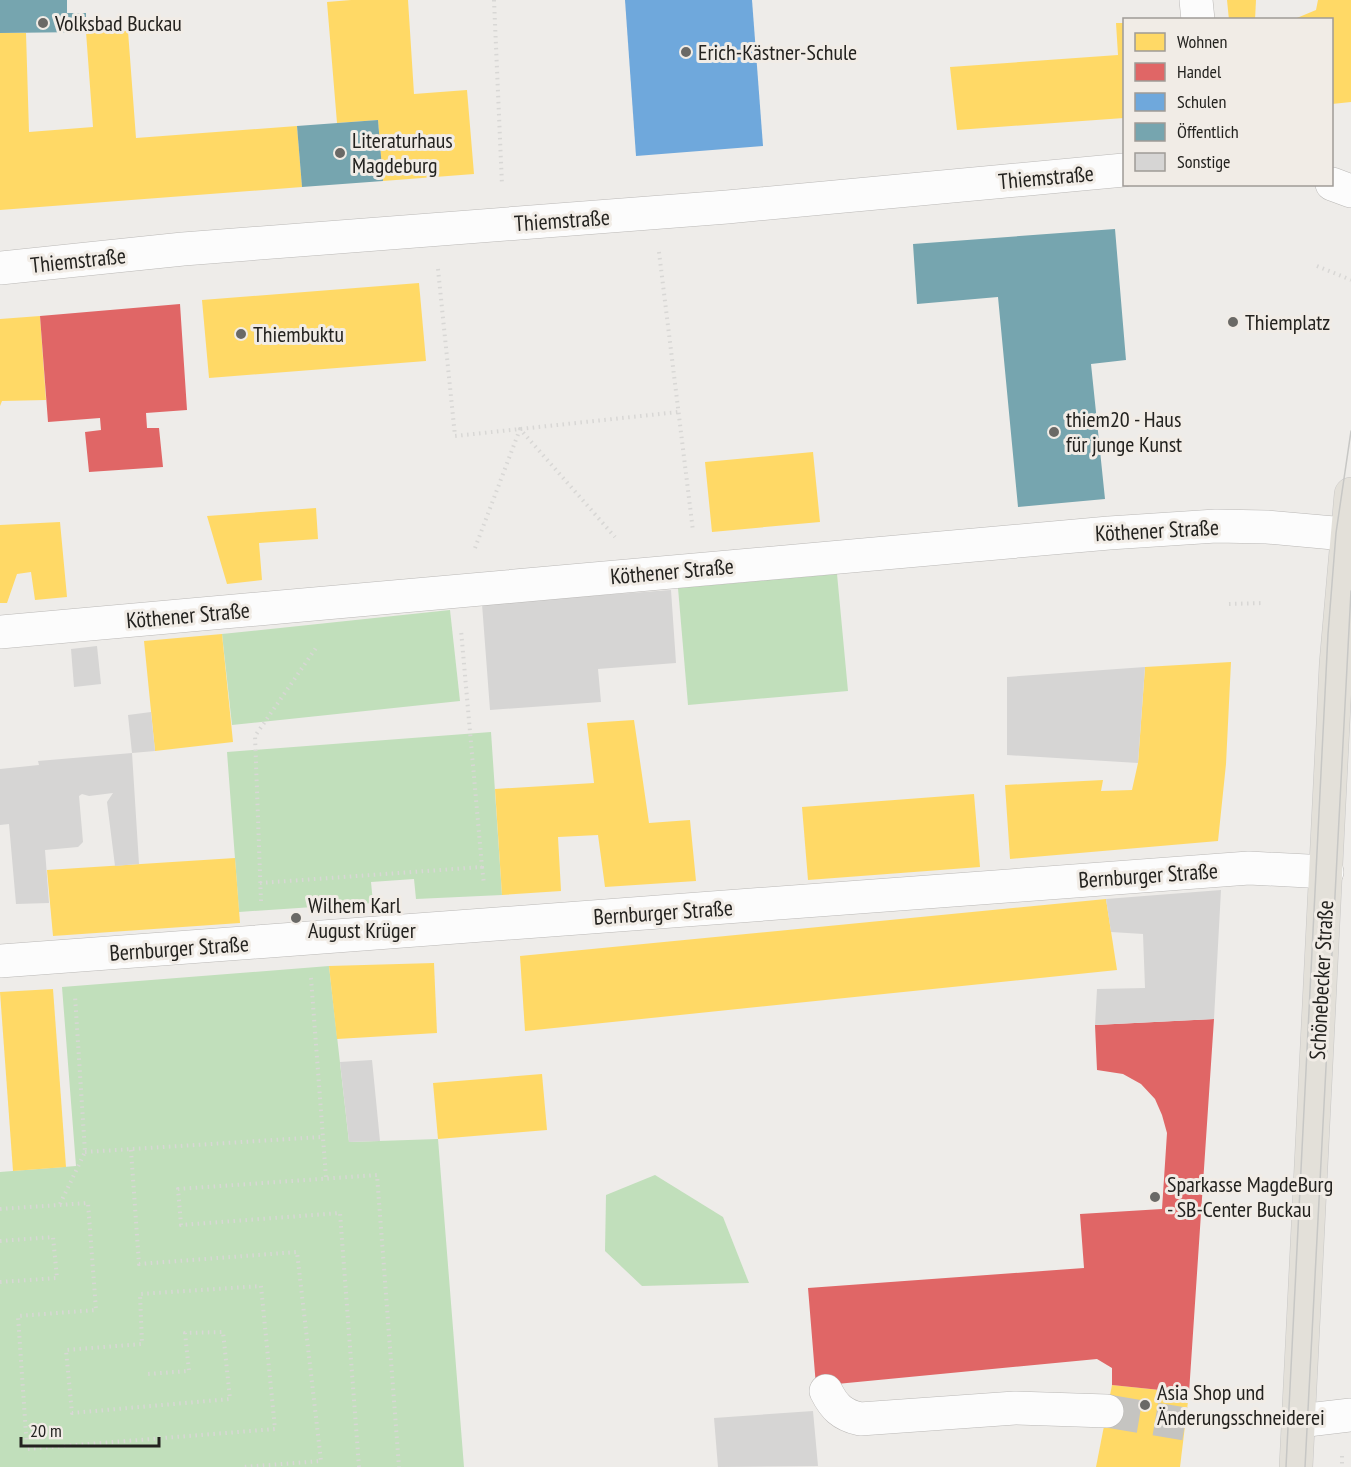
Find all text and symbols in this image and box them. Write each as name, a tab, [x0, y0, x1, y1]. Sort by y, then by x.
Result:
place label: Volksbad Buckau	[54, 9, 182, 37]
marker: Volksbad Buckau	[36, 16, 50, 30]
legend	[1123, 18, 1333, 186]
text: Wohnen	[1177, 30, 1227, 53]
place label: Erich-Kästner-Schule	[698, 38, 857, 66]
marker: Erich-Kästner-Schule	[679, 45, 693, 59]
text: Handel	[1177, 60, 1222, 83]
text: Schulen	[1177, 90, 1226, 113]
text: Öffentlich	[1177, 120, 1239, 143]
place label: Literaturhaus Magdeburg	[352, 126, 453, 179]
marker: Literaturhaus Magdeburg	[333, 146, 347, 160]
text: Sonstige	[1177, 150, 1231, 173]
street label: Thiemstraße	[997, 159, 1095, 195]
street label: Thiemstraße	[513, 203, 611, 237]
street label: Thiemstraße	[29, 241, 127, 279]
place label: Thiemplatz	[1245, 308, 1330, 336]
marker: Thiemplatz	[1226, 315, 1240, 329]
place label: Thiembuktu	[253, 320, 344, 348]
marker: Thiembuktu	[234, 327, 248, 341]
place label: thiem20 - Haus für junge Kunst	[1066, 405, 1182, 458]
marker: thiem20 - Haus für junge Kunst	[1047, 425, 1061, 439]
street label: Köthener Straße	[1094, 513, 1220, 547]
street label: Köthener Straße	[609, 552, 735, 590]
street label: Köthener Straße	[125, 596, 251, 634]
street label: Bernburger Straße	[1077, 856, 1219, 894]
place label: Wilhem Karl August Krüger	[308, 891, 416, 944]
street label: Bernburger Straße	[592, 893, 734, 931]
street label: Schönebecker Straße	[1303, 900, 1339, 1060]
marker: Wilhem Karl August Krüger	[289, 911, 303, 925]
street label: Bernburger Straße	[108, 929, 250, 967]
place label: Sparkasse MagdeBurg - SB-Center Buckau	[1167, 1170, 1333, 1223]
marker: Sparkasse MagdeBurg - SB-Center Buckau	[1148, 1190, 1162, 1204]
place label: Asia Shop und Änderungsschneiderei	[1157, 1378, 1325, 1431]
marker: Asia Shop und Änderungsschneiderei	[1138, 1398, 1152, 1412]
scale bar	[21, 1410, 159, 1448]
text: 20 m	[30, 1419, 62, 1442]

